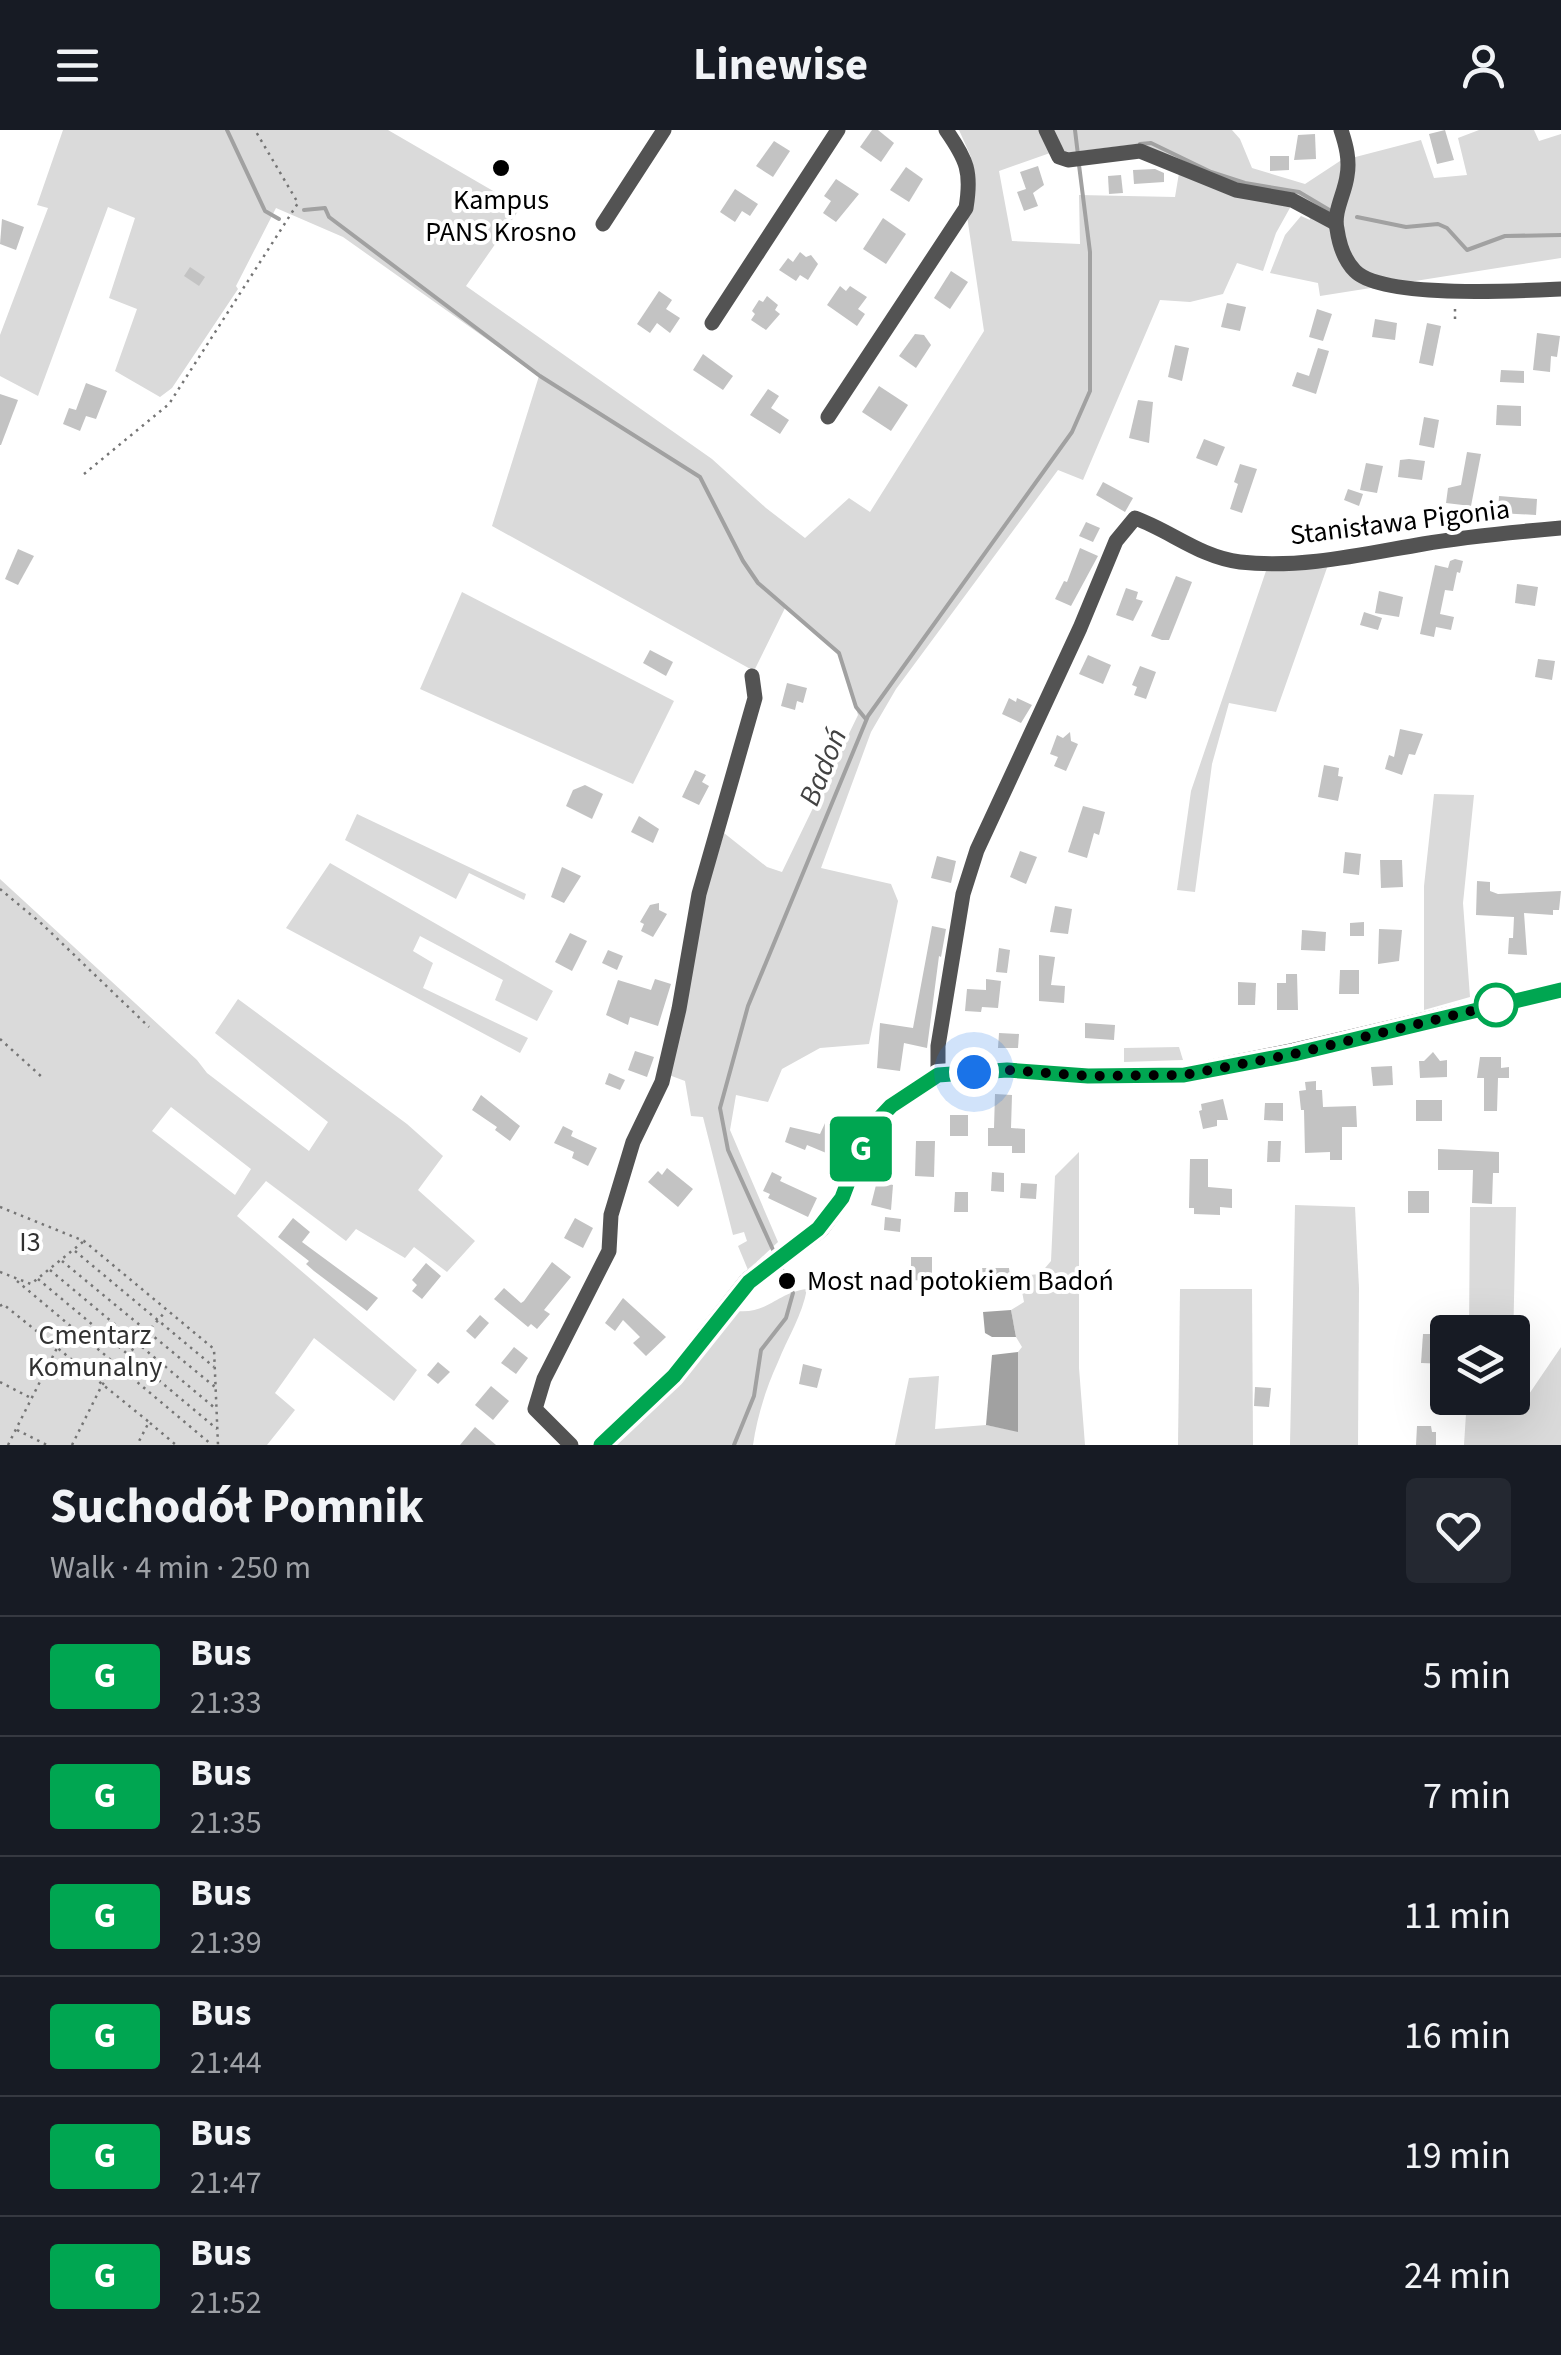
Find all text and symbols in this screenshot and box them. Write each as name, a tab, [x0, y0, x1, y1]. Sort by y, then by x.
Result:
text: Linewise	[693, 33, 868, 97]
icon: menu	[50, 38, 105, 93]
icon: person	[1456, 38, 1511, 93]
marker: Kampus PANS Krosno	[490, 157, 512, 179]
place label: Kampus PANS Krosno	[425, 180, 577, 252]
street label: Stanisława Pigonia	[1288, 489, 1512, 555]
water label: Badoń	[788, 721, 858, 812]
unlabelled marker	[1475, 984, 1517, 1026]
your location	[949, 1047, 999, 1097]
line badge: G	[828, 1116, 894, 1182]
text: G	[850, 1124, 872, 1174]
park label: I3	[19, 1222, 41, 1262]
place label: Most nad potokiem Badoń	[807, 1261, 1114, 1301]
marker: Most nad potokiem Badoń	[776, 1270, 798, 1292]
park label: Cmentarz Komunalny	[28, 1315, 162, 1387]
map controls	[1430, 1315, 1530, 1415]
button: layers	[1430, 1315, 1530, 1415]
text: Suchodół Pomnik	[50, 1473, 424, 1541]
button: heart	[1406, 1478, 1511, 1583]
text: Walk · 4 min · 250 m	[50, 1545, 311, 1591]
text: Bus	[190, 1626, 251, 1680]
text: 5 min	[1423, 1649, 1511, 1703]
text: G	[94, 1651, 116, 1701]
text: 21:33	[190, 1680, 262, 1726]
text: Bus	[190, 1746, 251, 1800]
text: 7 min	[1423, 1769, 1511, 1823]
text: G	[94, 1771, 116, 1821]
text: 21:35	[190, 1800, 262, 1846]
text: Bus	[190, 1866, 251, 1920]
text: 11 min	[1404, 1889, 1511, 1943]
text: G	[94, 1891, 116, 1941]
text: 21:39	[190, 1920, 262, 1966]
text: Bus	[190, 1986, 251, 2040]
text: 16 min	[1404, 2009, 1511, 2063]
text: G	[94, 2011, 116, 2061]
text: 21:44	[190, 2040, 262, 2086]
text: Bus	[190, 2106, 251, 2160]
text: 19 min	[1404, 2129, 1511, 2183]
text: G	[94, 2131, 116, 2181]
text: 21:47	[190, 2160, 262, 2206]
text: Bus	[190, 2226, 251, 2280]
text: 24 min	[1404, 2249, 1511, 2303]
text: G	[94, 2251, 116, 2301]
text: 21:52	[190, 2280, 262, 2326]

